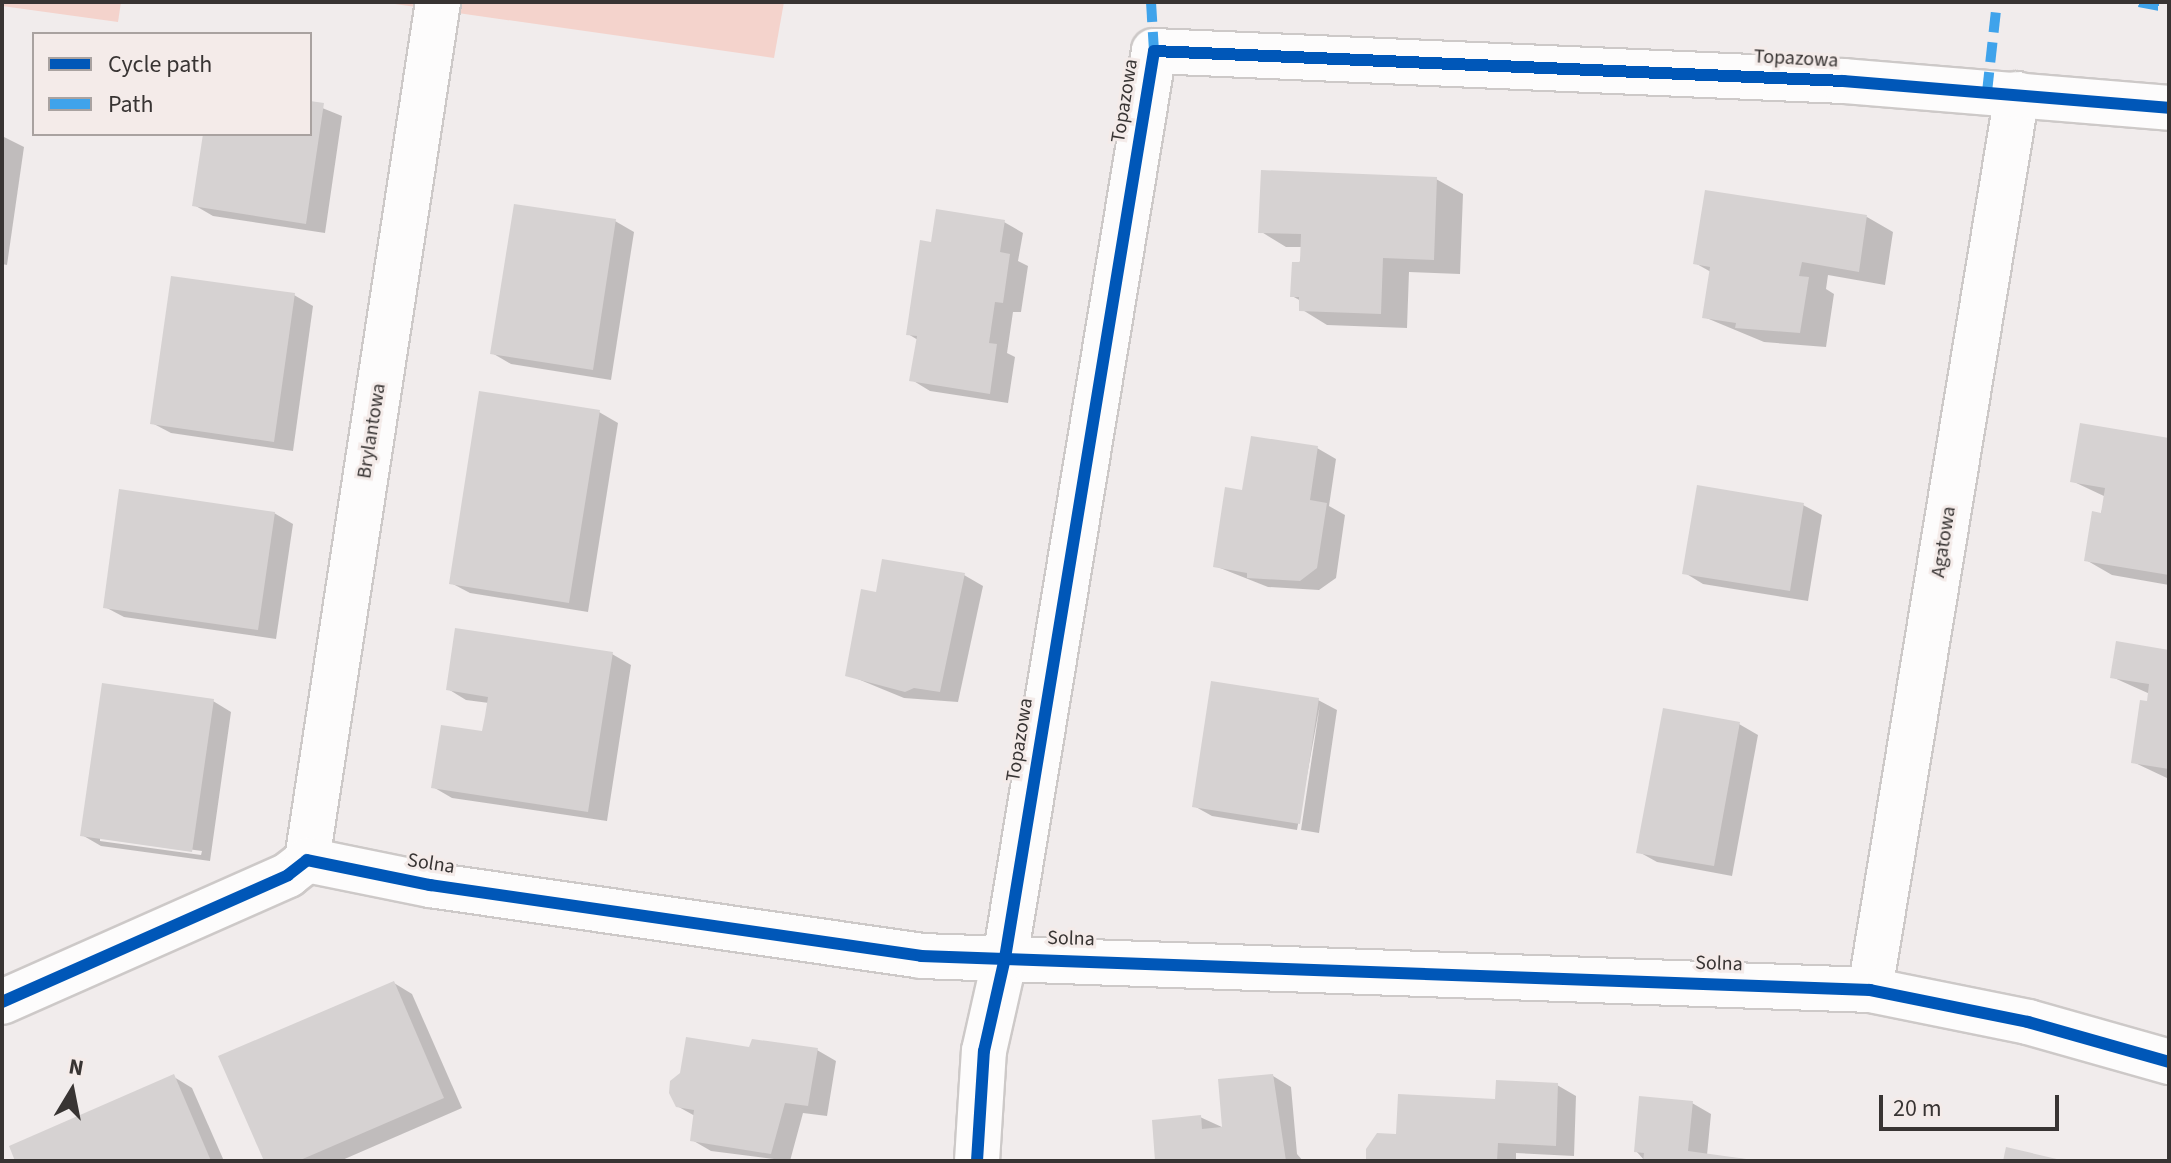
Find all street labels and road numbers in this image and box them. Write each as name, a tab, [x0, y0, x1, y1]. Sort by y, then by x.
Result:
street label: Topazowa	[1753, 45, 1839, 73]
street label: Topazowa	[1107, 57, 1143, 145]
street label: Brylantowa	[353, 382, 391, 480]
street label: Agatowa	[1927, 505, 1961, 579]
street label: Topazowa	[1002, 696, 1038, 784]
street label: Solna	[406, 848, 456, 880]
street label: Solna	[1047, 926, 1095, 952]
street label: Solna	[1695, 951, 1743, 977]

